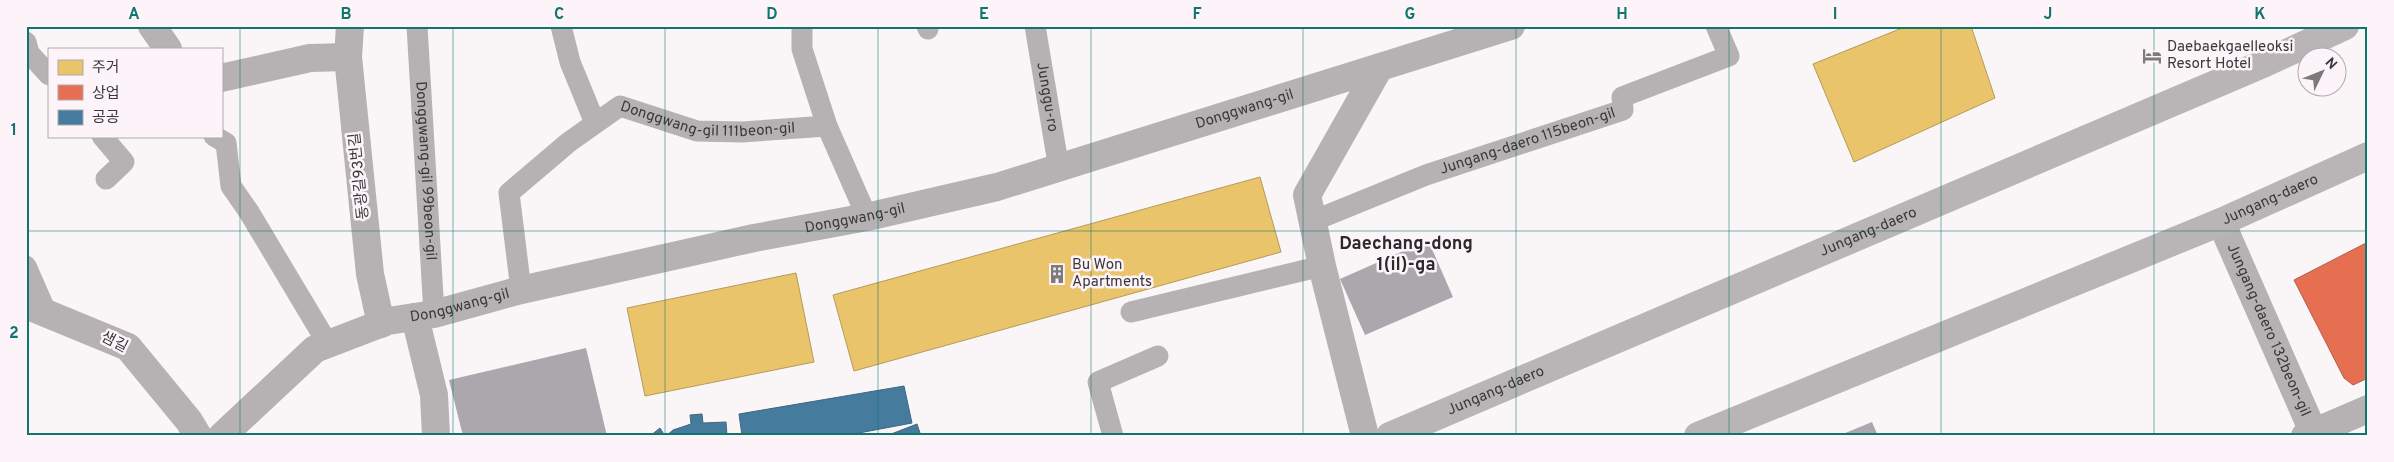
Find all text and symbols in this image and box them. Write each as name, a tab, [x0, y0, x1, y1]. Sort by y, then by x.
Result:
text: A	[128, 5, 140, 25]
text: B	[340, 5, 352, 25]
text: C	[554, 5, 564, 25]
text: D	[766, 5, 778, 25]
text: E	[979, 5, 989, 25]
text: F	[1192, 5, 1202, 25]
text: G	[1405, 5, 1415, 25]
text: H	[1616, 5, 1628, 25]
text: I	[1833, 5, 1837, 25]
text: J	[2044, 5, 2052, 25]
text: K	[2254, 5, 2266, 25]
place label: Daebaekgaelleoksi Resort Hotel	[2167, 38, 2293, 74]
hotel icon: Daebaekgaelleoksi Resort Hotel	[2141, 45, 2163, 67]
legend	[48, 48, 222, 138]
north arrow	[2296, 48, 2346, 98]
text: N	[2321, 55, 2340, 74]
text: 주거	[92, 59, 120, 78]
street label: Junggu-ro	[1032, 61, 1062, 133]
street label: Donggwang-gil 99beon-gil	[411, 81, 440, 261]
text: 상업	[92, 85, 120, 104]
street label: Donggwang-gil	[1193, 85, 1296, 134]
street label: Donggwang-gil 111beon-gil	[618, 97, 796, 142]
street label: Jungang-daero 115beon-gil	[1437, 104, 1618, 179]
text: 공공	[92, 109, 120, 128]
text: 1	[11, 121, 17, 141]
street label: 동광길93번길	[346, 132, 374, 220]
street label: Jungang-daero	[2219, 170, 2321, 230]
street label: Donggwang-gil	[803, 199, 907, 238]
street label: Jungang-daero	[1817, 203, 1920, 261]
district label: Daechang-dong 1(il)-ga	[1339, 233, 1473, 277]
street label: Jungang-daero 132beon-gil	[2222, 241, 2315, 419]
place label: Bu Won Apartments	[1072, 256, 1152, 292]
building icon: Bu Won Apartments	[1046, 263, 1068, 285]
street label: Donggwang-gil	[409, 284, 512, 327]
text: 2	[9, 324, 19, 344]
street label: 샘길	[97, 328, 131, 358]
street label: Jungang-daero	[1444, 362, 1547, 420]

